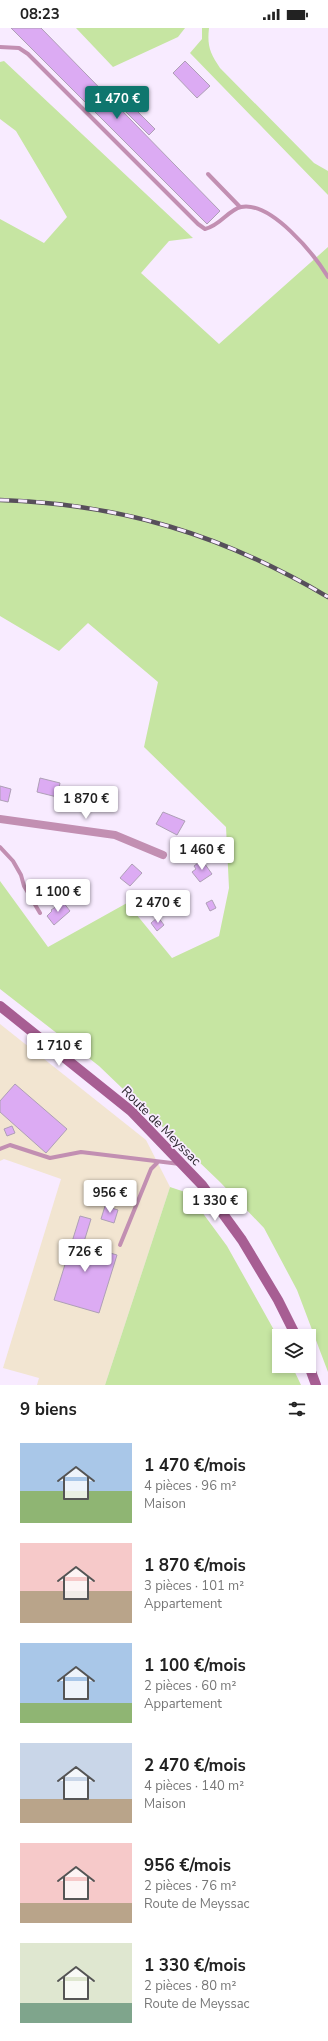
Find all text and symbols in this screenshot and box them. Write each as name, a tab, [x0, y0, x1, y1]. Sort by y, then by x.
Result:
text: 08:23	[20, 4, 60, 24]
pin: 1 470 €	[80, 86, 154, 120]
text: 1 470 €	[94, 90, 140, 108]
pin: 1 870 €	[49, 786, 123, 820]
text: 1 870 €	[63, 790, 109, 808]
pin: 1 460 €	[165, 837, 239, 871]
text: 1 460 €	[179, 841, 225, 859]
pin: 1 100 €	[21, 879, 95, 913]
text: 1 100 €	[35, 883, 81, 901]
pin: 2 470 €	[121, 890, 195, 924]
text: 2 470 €	[135, 894, 181, 912]
pin: 1 710 €	[22, 1033, 96, 1067]
text: 1 710 €	[36, 1037, 82, 1055]
street label: Route de Meyssac	[117, 1082, 205, 1170]
pin: 956 €	[82, 1180, 138, 1214]
text: 956 €	[93, 1184, 127, 1202]
pin: 1 330 €	[178, 1188, 252, 1222]
text: 1 330 €	[192, 1192, 238, 1210]
pin: 726 €	[57, 1239, 113, 1273]
text: 726 €	[68, 1243, 102, 1261]
map controls	[272, 1329, 316, 1373]
button: layers	[272, 1329, 316, 1373]
text: 9 biens	[20, 1398, 77, 1421]
icon: filters	[286, 1398, 308, 1420]
text: 1 470 €/mois	[144, 1454, 246, 1477]
icon: home	[52, 1459, 100, 1507]
text: 4 pièces · 96 m²	[144, 1477, 236, 1495]
text: Maison	[144, 1495, 186, 1513]
text: 1 870 €/mois	[144, 1554, 246, 1577]
icon: home	[52, 1559, 100, 1607]
text: 3 pièces · 101 m²	[144, 1577, 244, 1595]
text: Appartement	[144, 1595, 222, 1613]
text: 1 100 €/mois	[144, 1654, 246, 1677]
icon: home	[52, 1659, 100, 1707]
text: 2 pièces · 60 m²	[144, 1677, 236, 1695]
text: Appartement	[144, 1695, 222, 1713]
text: 2 470 €/mois	[144, 1754, 246, 1777]
icon: home	[52, 1759, 100, 1807]
text: 4 pièces · 140 m²	[144, 1777, 244, 1795]
text: Maison	[144, 1795, 186, 1813]
text: 956 €/mois	[144, 1854, 231, 1877]
icon: home	[52, 1859, 100, 1907]
text: 2 pièces · 76 m²	[144, 1877, 236, 1895]
text: Route de Meyssac	[144, 1895, 250, 1913]
text: 1 330 €/mois	[144, 1954, 246, 1977]
icon: home	[52, 1959, 100, 2007]
text: 2 pièces · 80 m²	[144, 1977, 236, 1995]
text: Route de Meyssac	[144, 1995, 250, 2013]

